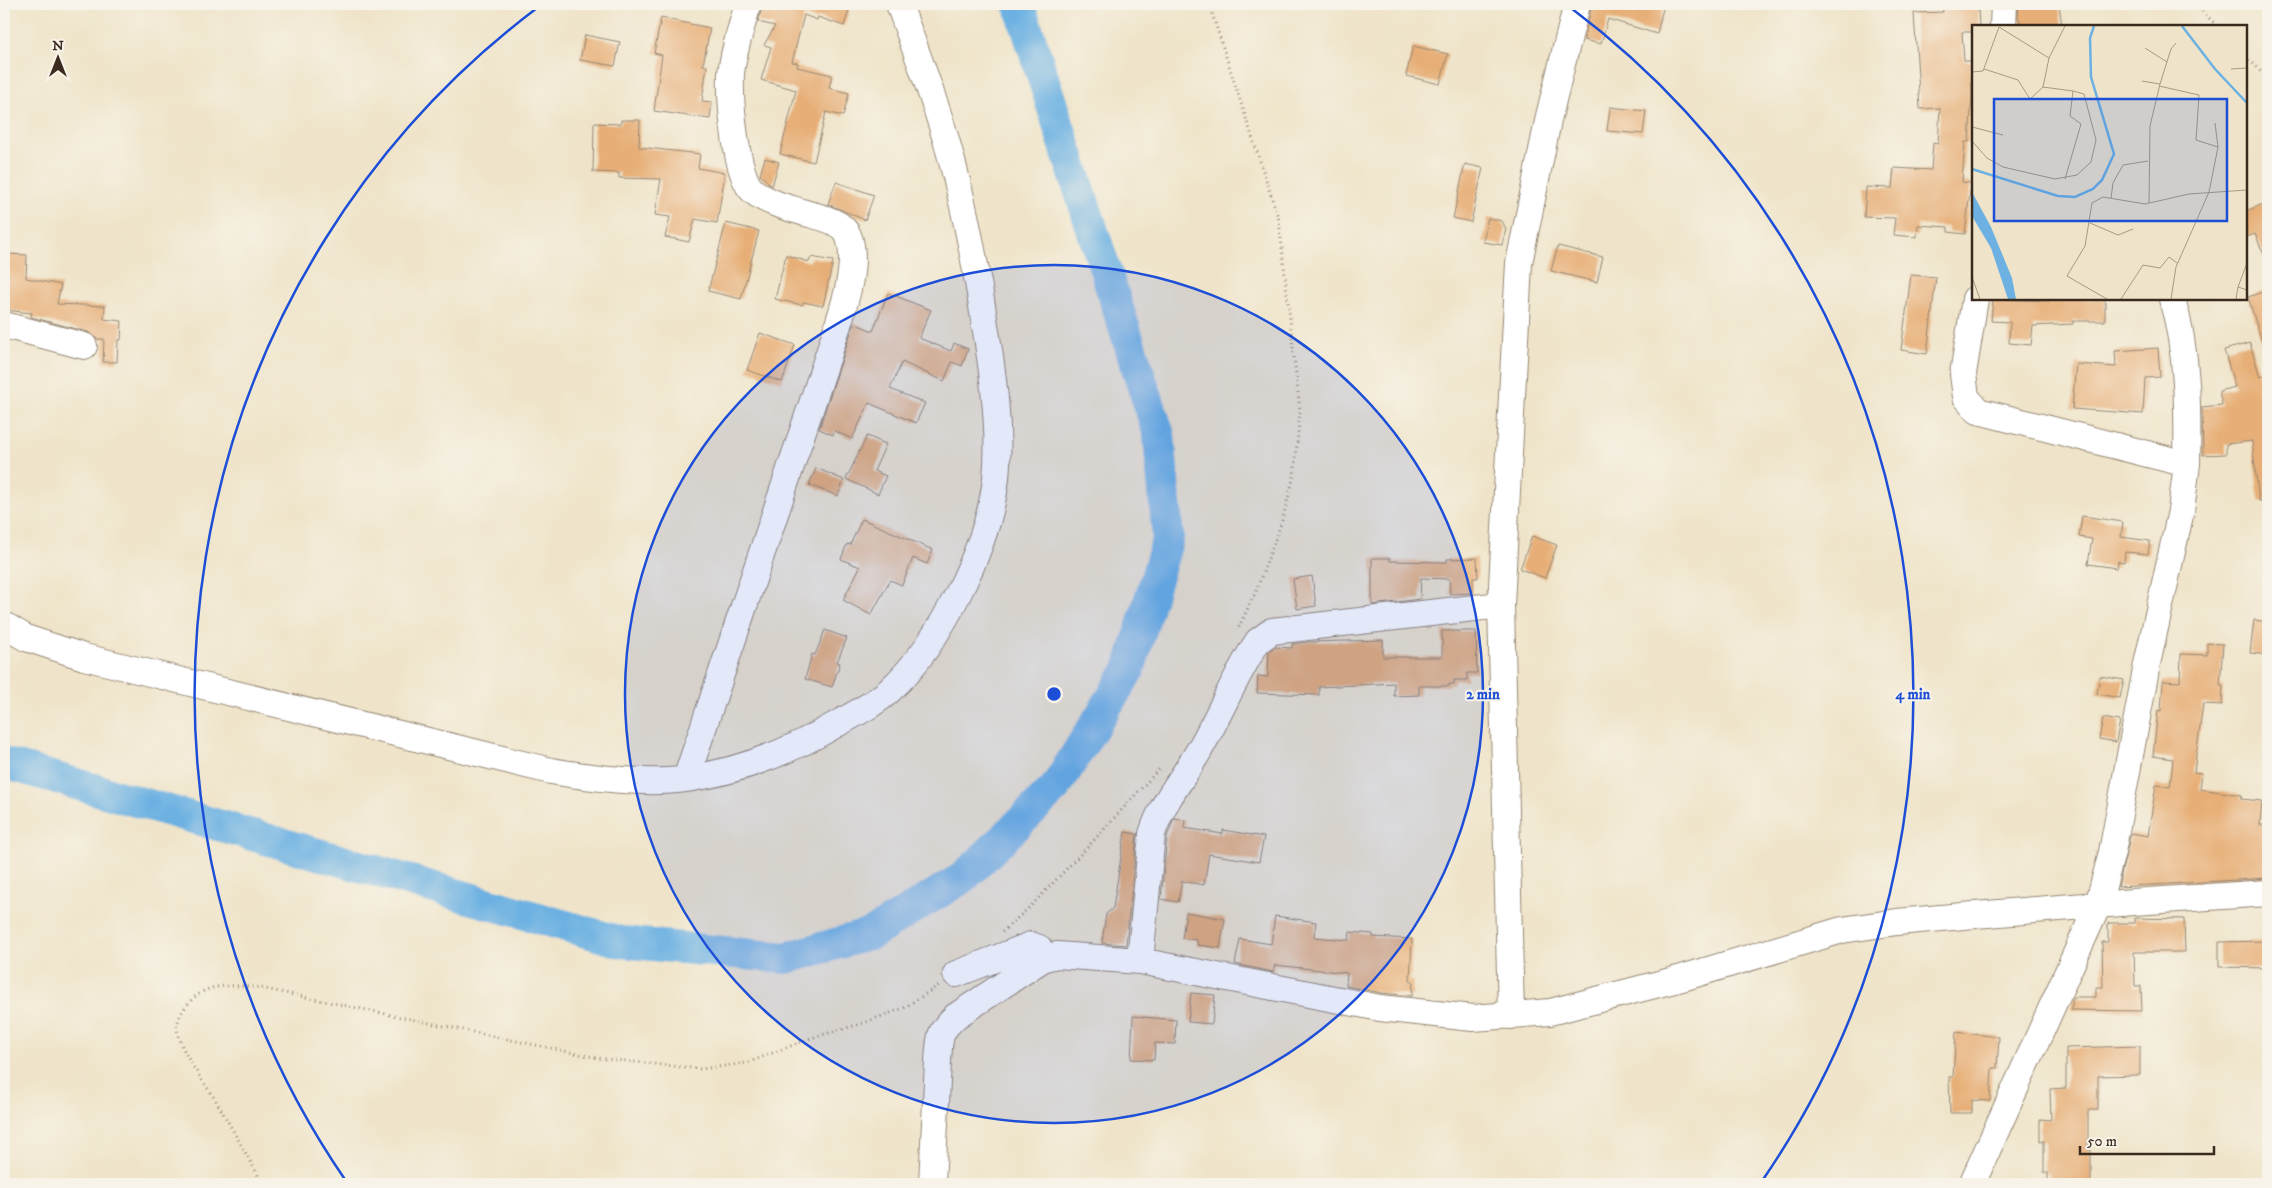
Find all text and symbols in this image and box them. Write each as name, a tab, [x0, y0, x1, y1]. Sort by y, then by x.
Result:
inset map	[1972, 25, 2247, 300]
north arrow	[32, 32, 82, 82]
text: N	[52, 37, 64, 55]
centre of rings	[1045, 685, 1063, 703]
text: 2 min	[1466, 685, 1500, 704]
text: 4 min	[1895, 685, 1931, 704]
scale bar	[2080, 1123, 2213, 1155]
text: 50 m	[2087, 1132, 2117, 1151]

